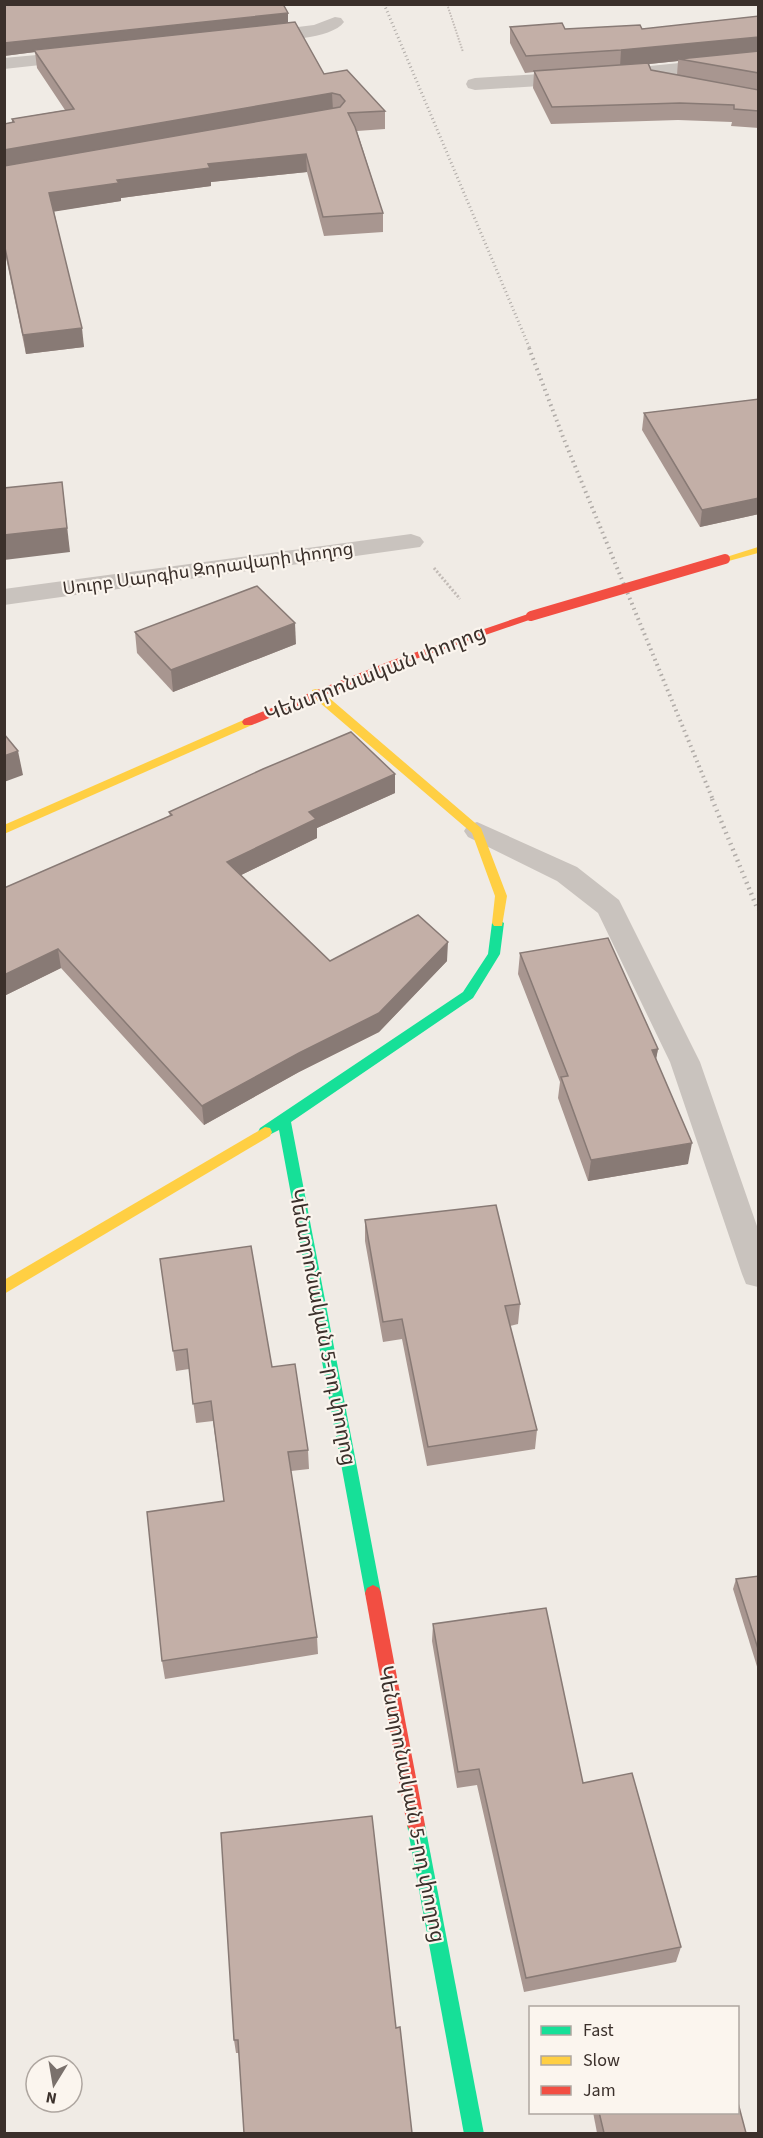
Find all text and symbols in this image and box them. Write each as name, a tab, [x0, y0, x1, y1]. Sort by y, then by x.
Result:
street label: Սուրբ Սարգիս Զորավարի փողոց	[61, 536, 355, 602]
street label: Կենտրոնական փողոց	[260, 617, 490, 729]
street label: Կենտրոնական 5-րդ փողոց	[281, 1186, 365, 1468]
street label: Կենտրոնական 5-րդ փողոց	[370, 1663, 454, 1945]
legend	[529, 2006, 739, 2114]
text: Fast	[583, 2018, 614, 2043]
text: Slow	[583, 2048, 620, 2073]
north arrow	[24, 2054, 84, 2114]
text: Jam	[583, 2078, 616, 2103]
text: N	[44, 2086, 59, 2110]

